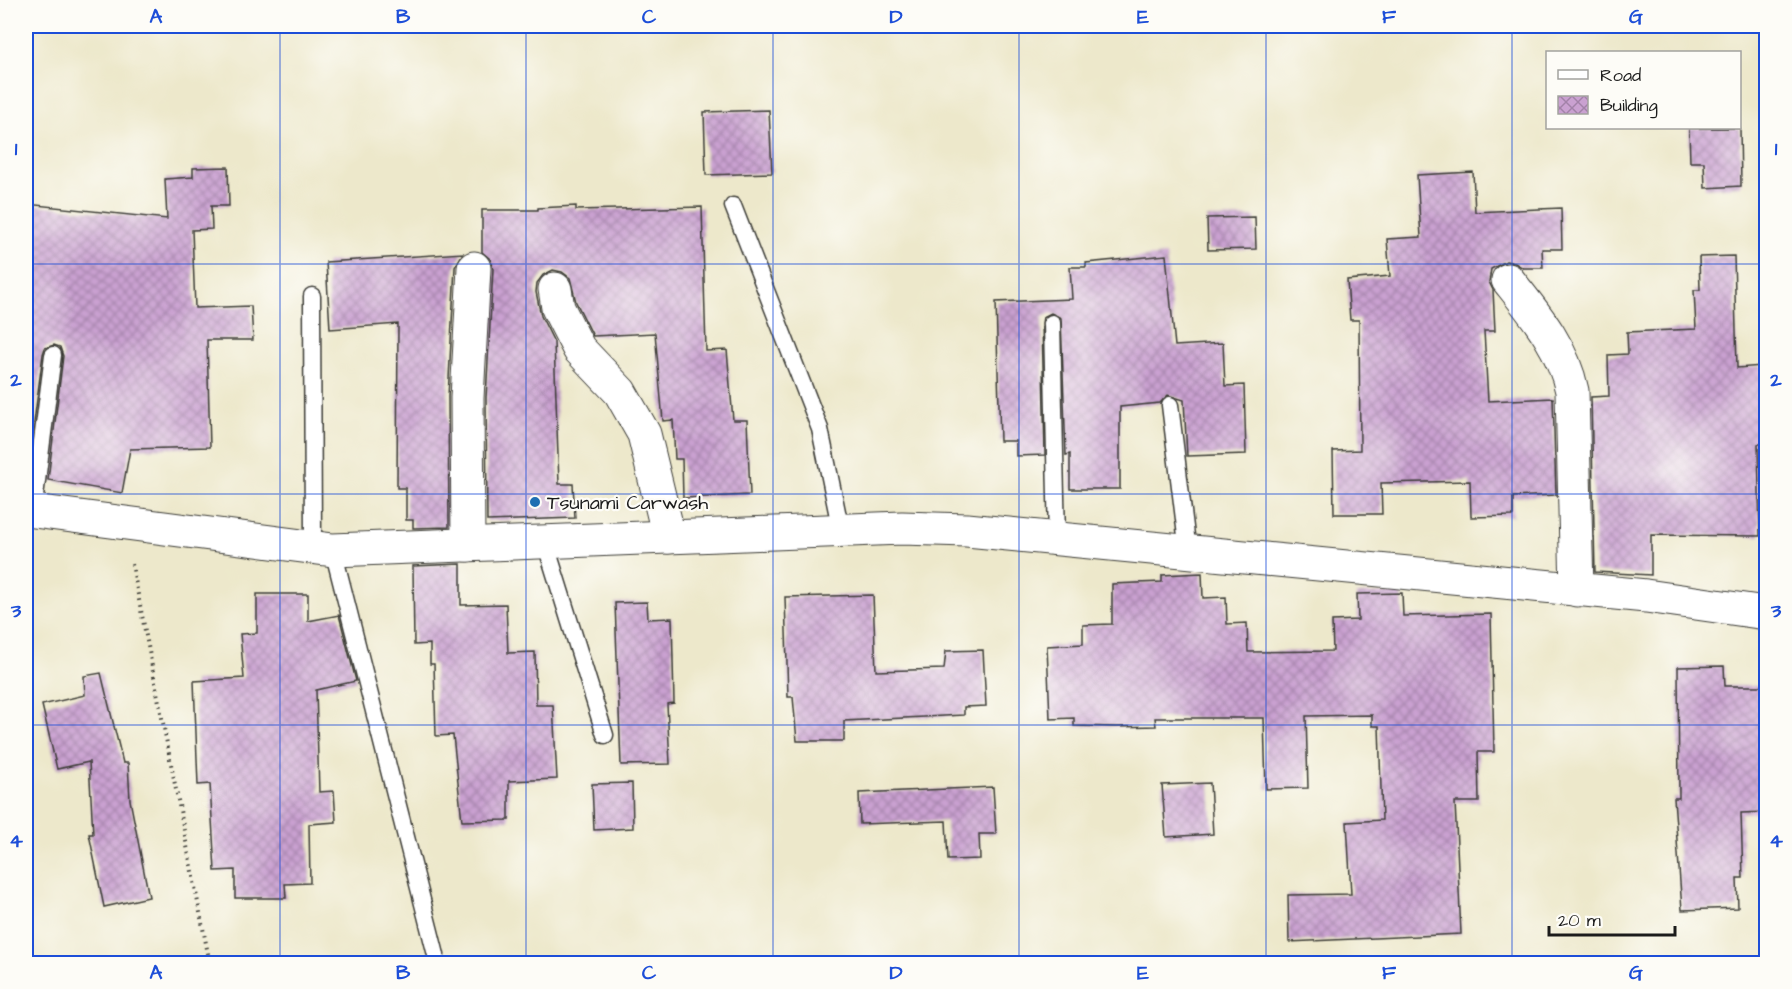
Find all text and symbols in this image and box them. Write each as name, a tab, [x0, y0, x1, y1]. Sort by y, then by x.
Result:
text: A	[150, 3, 163, 31]
text: B	[396, 3, 411, 31]
text: C	[642, 3, 657, 31]
text: D	[890, 3, 903, 31]
text: E	[1137, 3, 1149, 31]
text: F	[1382, 3, 1397, 31]
text: G	[1629, 3, 1643, 31]
legend	[1546, 51, 1741, 129]
text: Road	[1600, 63, 1641, 88]
text: Building	[1600, 93, 1658, 119]
text: 1	[15, 135, 18, 163]
text: 1	[1775, 135, 1778, 163]
text: 2	[9, 366, 22, 394]
text: 2	[1769, 366, 1782, 394]
place label: Tsunami Carwash	[547, 489, 708, 517]
marker: Tsunami Carwash	[528, 495, 542, 509]
text: 3	[10, 597, 22, 625]
text: 3	[1770, 597, 1782, 625]
text: 4	[9, 827, 23, 855]
text: 4	[1769, 827, 1783, 855]
scale bar	[1549, 899, 1675, 937]
text: 20 m	[1558, 908, 1601, 933]
text: A	[150, 959, 163, 987]
text: B	[396, 959, 411, 987]
text: C	[642, 959, 657, 987]
text: D	[890, 959, 903, 987]
text: E	[1137, 959, 1149, 987]
text: F	[1382, 959, 1397, 987]
text: G	[1629, 959, 1643, 987]

